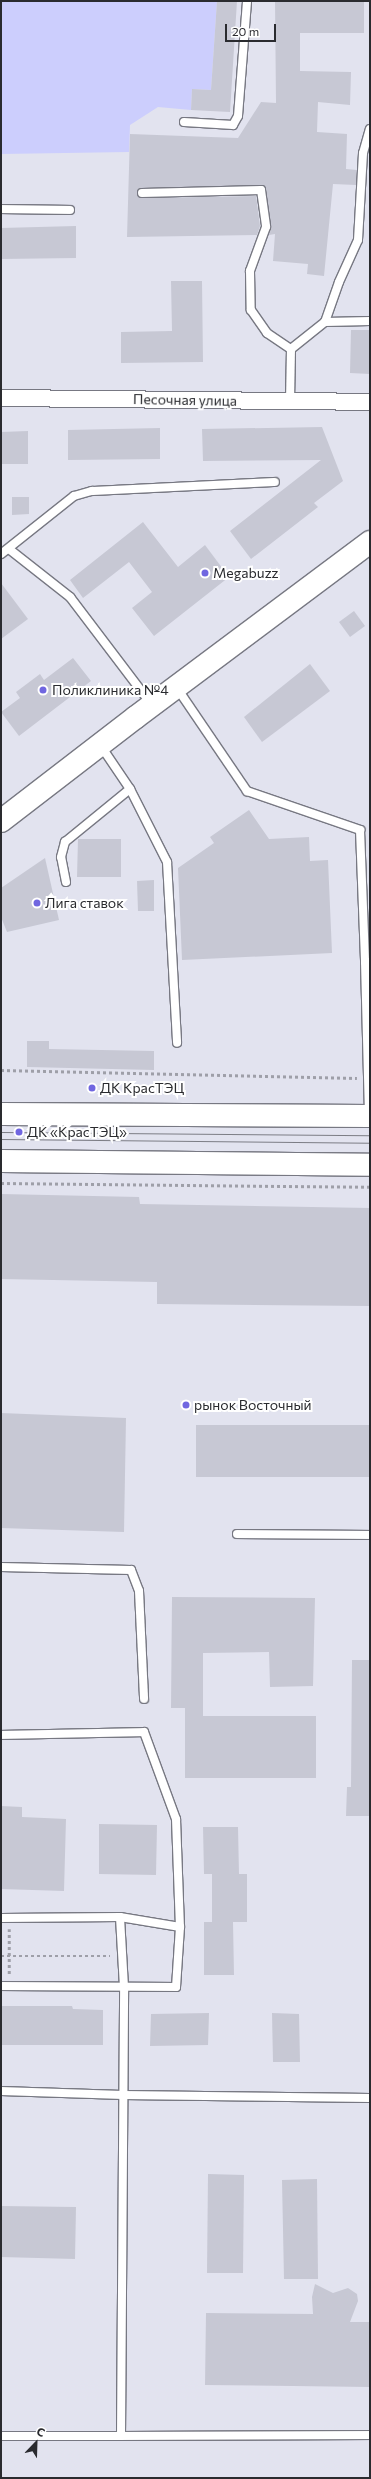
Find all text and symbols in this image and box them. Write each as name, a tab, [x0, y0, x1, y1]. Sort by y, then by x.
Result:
scale bar	[227, 16, 278, 42]
text: 20 m	[232, 24, 259, 38]
street label: Песочная улица	[133, 391, 237, 409]
place label: Megabuzz	[213, 565, 279, 581]
marker: Megabuzz	[200, 568, 210, 578]
place label: Поликлиника №4	[52, 682, 169, 698]
marker: Поликлиника №4	[37, 684, 49, 696]
place label: Лига ставок	[45, 895, 124, 911]
marker: Лига ставок	[32, 898, 42, 908]
place label: ДК КрасТЭЦ	[100, 1080, 184, 1096]
marker: ДК КрасТЭЦ	[87, 1083, 97, 1093]
place label: ДК «КрасТЭЦ»	[27, 1124, 127, 1140]
marker: ДК «КрасТЭЦ»	[14, 1127, 24, 1137]
place label: рынок Восточный	[194, 1397, 312, 1413]
marker: рынок Восточный	[181, 1400, 191, 1410]
north arrow	[16, 2423, 56, 2463]
text: С	[35, 2424, 47, 2439]

